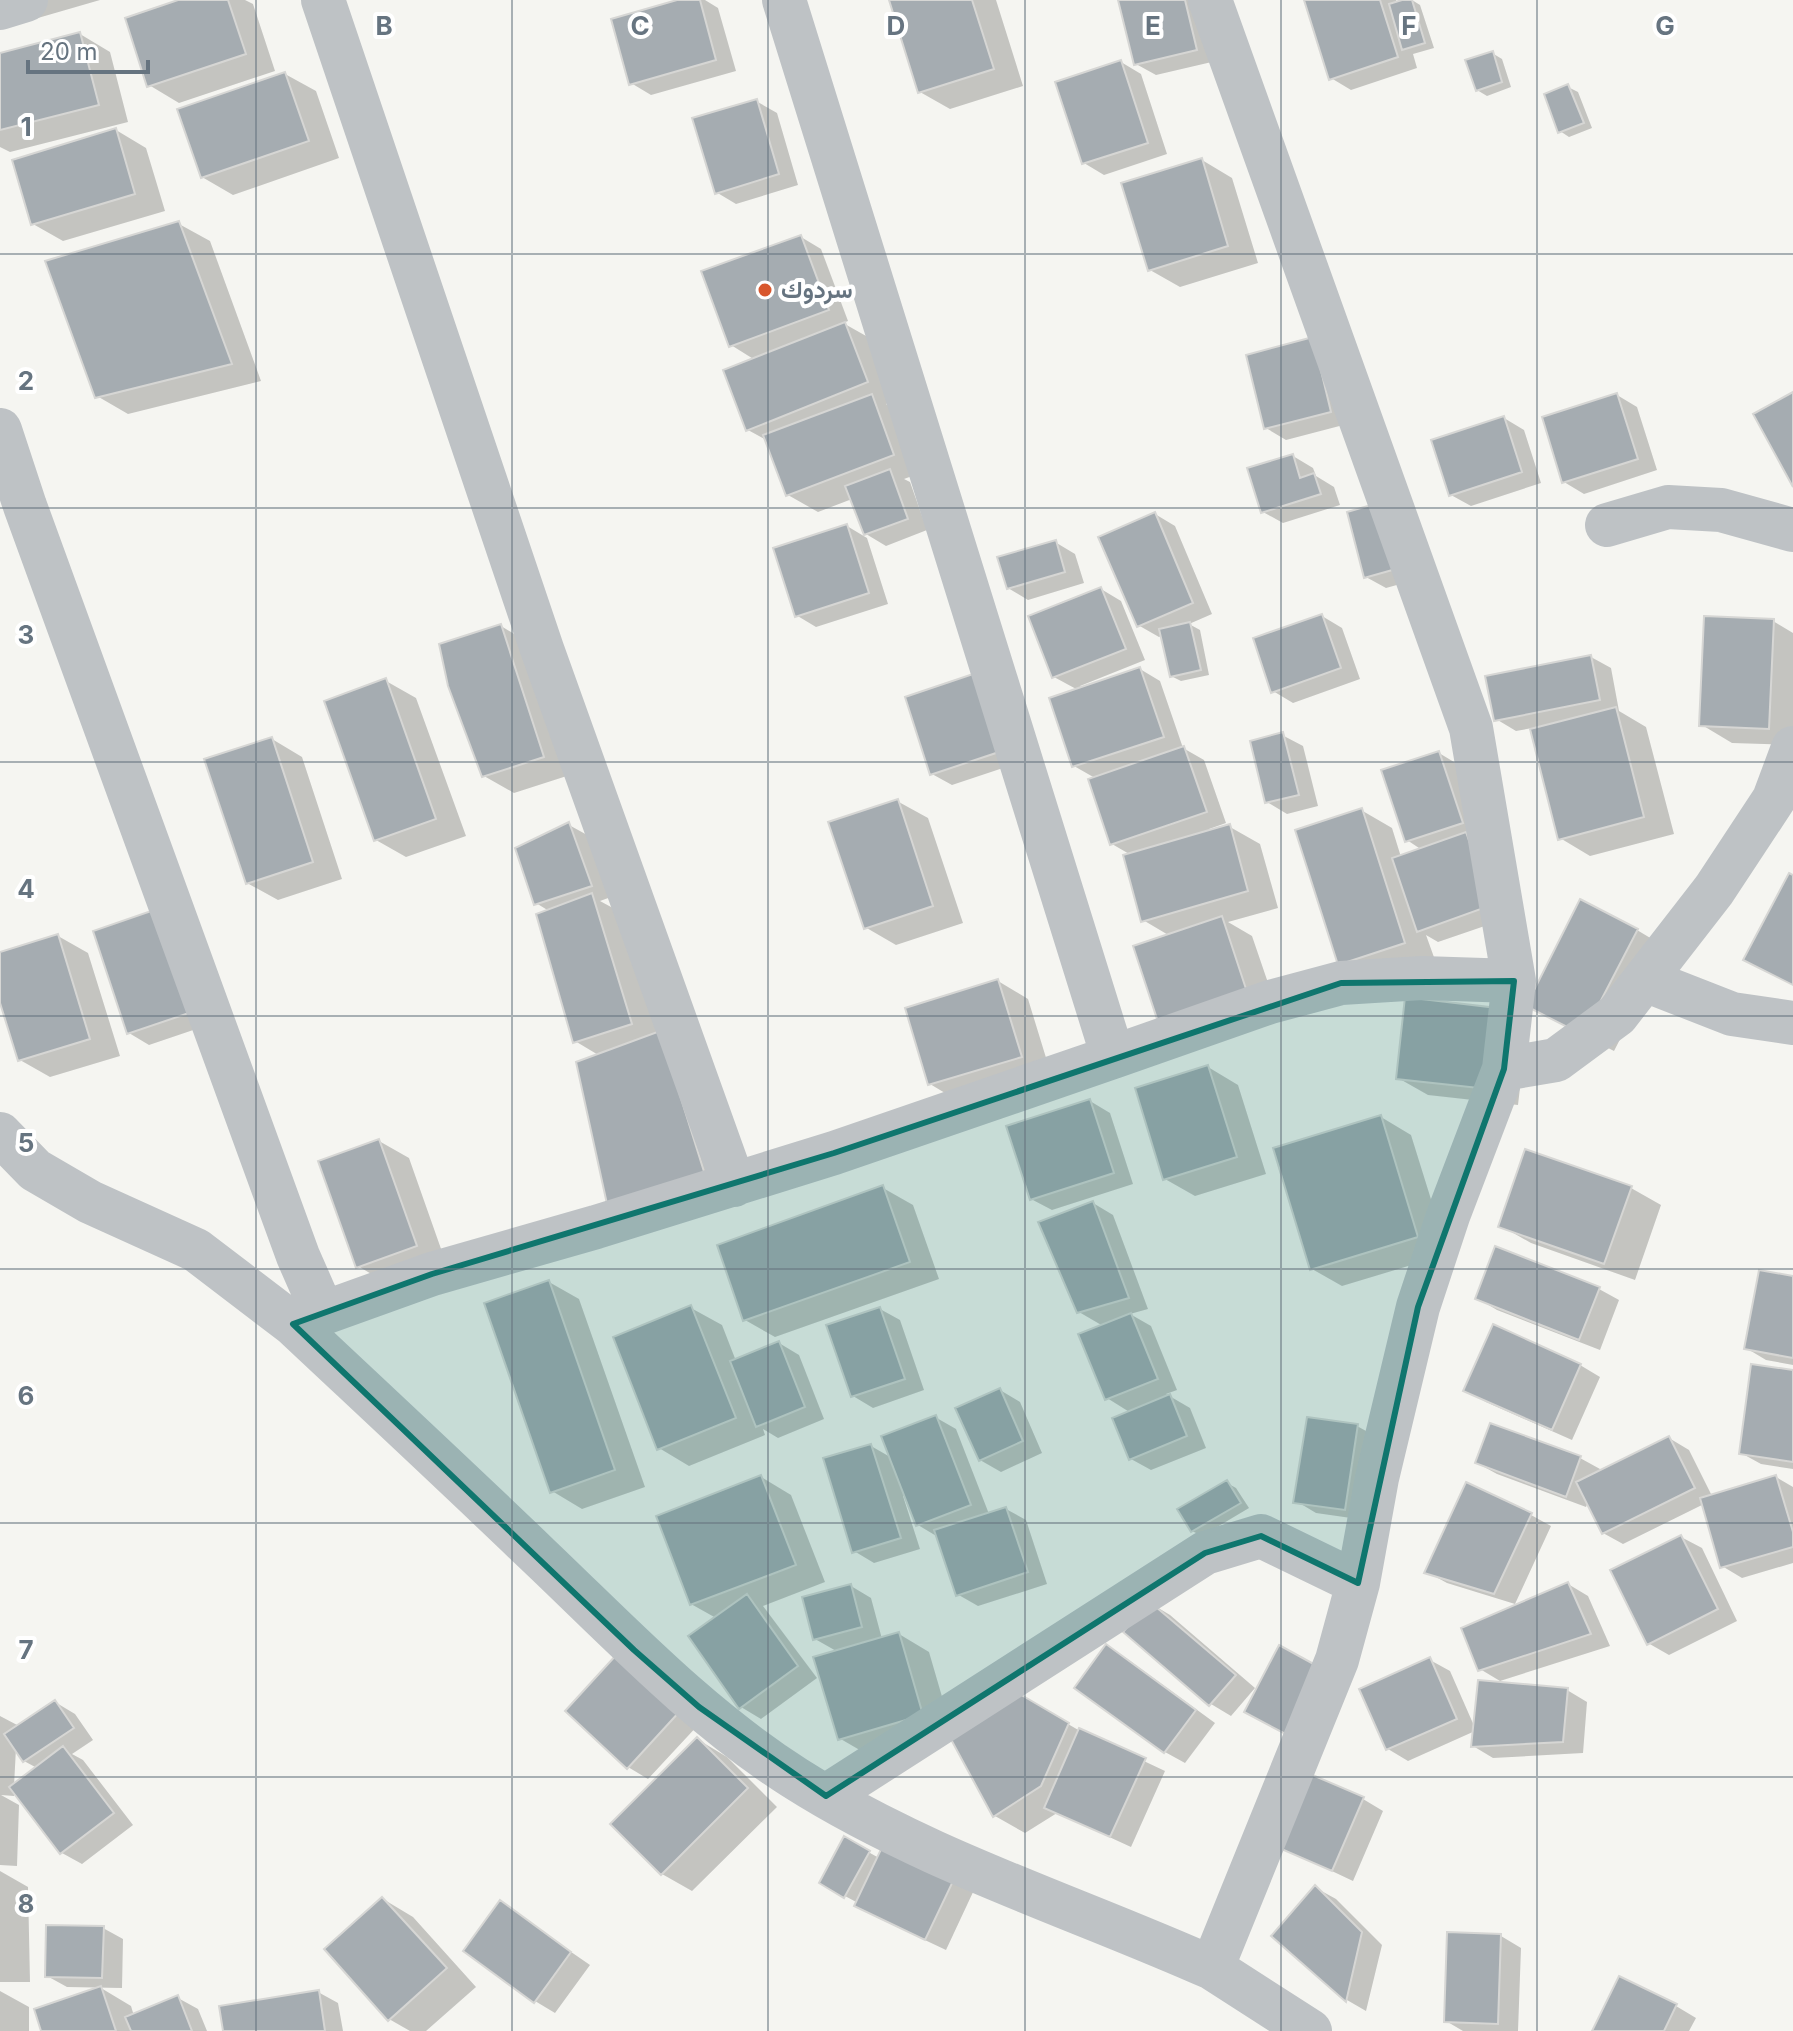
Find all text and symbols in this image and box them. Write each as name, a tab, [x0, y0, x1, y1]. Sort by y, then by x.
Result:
text: B	[375, 10, 393, 41]
text: C	[630, 10, 650, 41]
text: D	[887, 10, 905, 41]
text: E	[1145, 10, 1161, 41]
text: F	[1401, 10, 1417, 41]
text: G	[1655, 10, 1675, 41]
scale bar	[28, 24, 148, 74]
text: 20 m	[40, 37, 98, 66]
text: 1	[20, 111, 32, 142]
place label: سردوك	[781, 275, 853, 305]
marker: سردوك	[756, 281, 774, 299]
text: 2	[18, 365, 34, 396]
text: 3	[18, 619, 34, 650]
text: 4	[17, 873, 35, 904]
text: 5	[18, 1127, 34, 1158]
text: 6	[18, 1380, 34, 1411]
text: 7	[18, 1634, 34, 1665]
text: 8	[18, 1888, 34, 1919]

